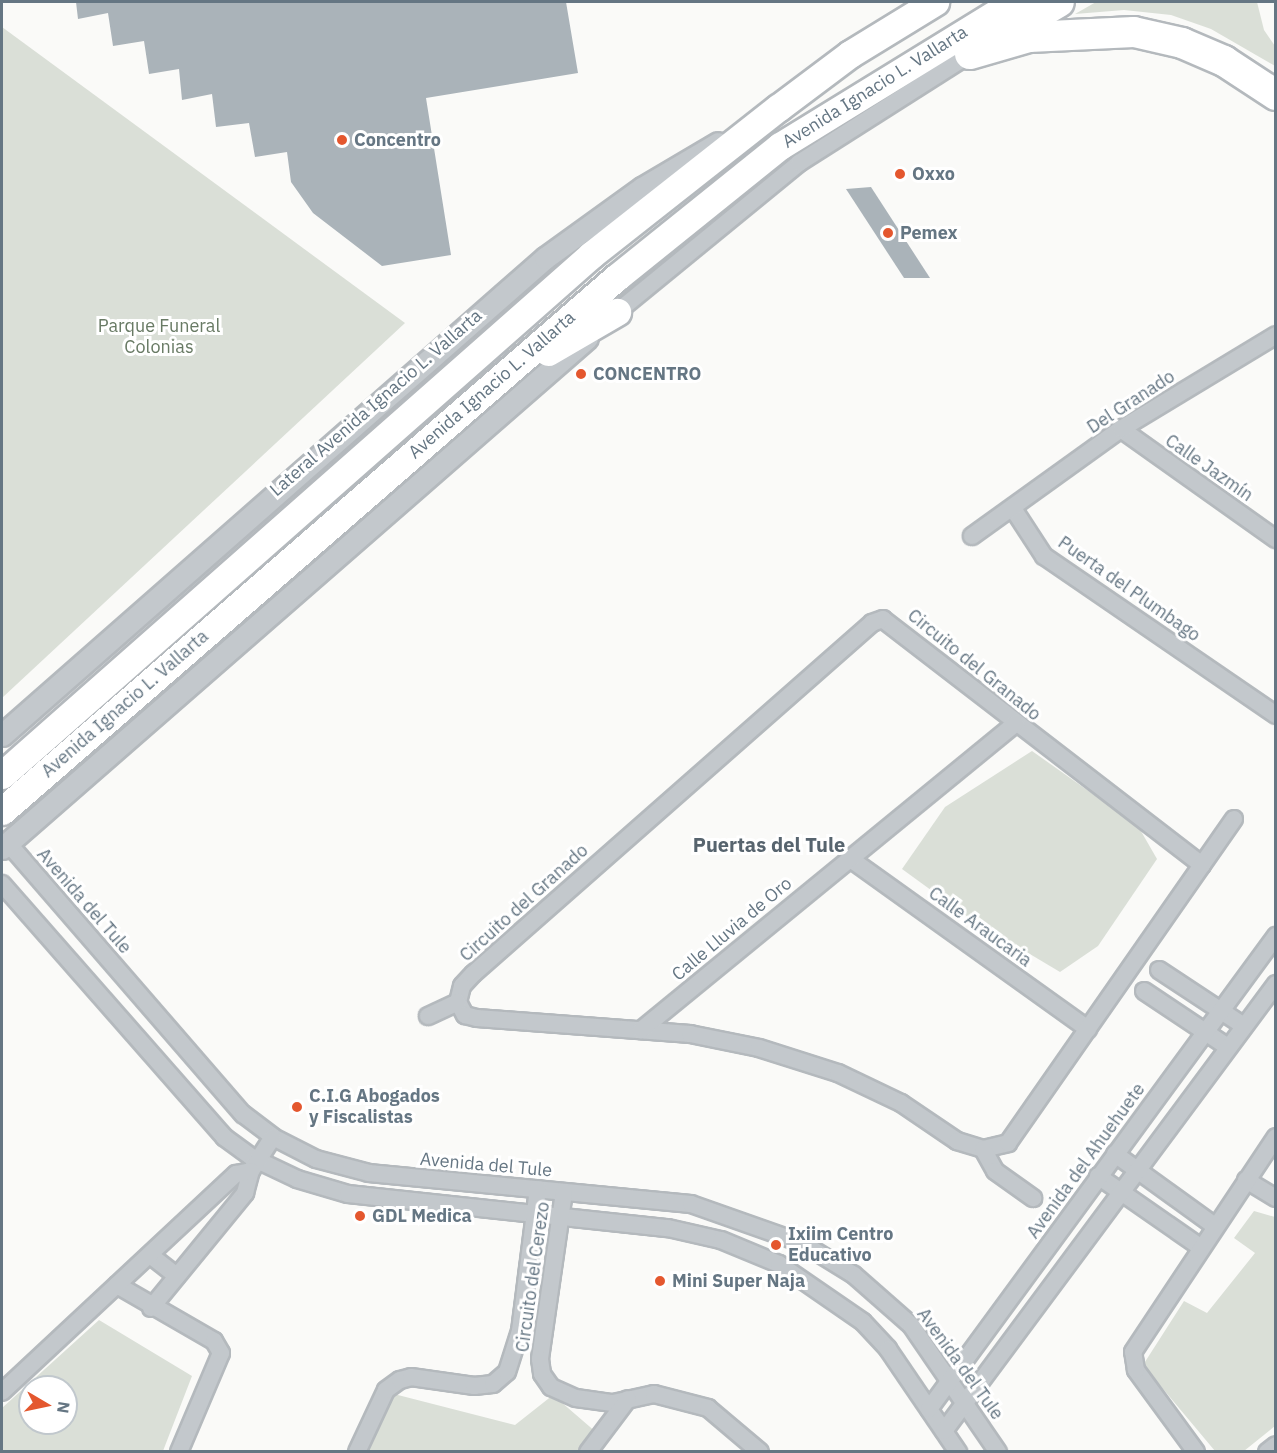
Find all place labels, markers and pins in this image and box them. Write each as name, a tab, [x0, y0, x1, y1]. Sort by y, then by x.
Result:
place label: Concentro	[354, 129, 441, 151]
marker: Concentro	[335, 133, 349, 147]
place label: Oxxo	[912, 163, 955, 185]
marker: Oxxo	[893, 167, 907, 181]
place label: Pemex	[900, 222, 958, 244]
marker: Pemex	[881, 226, 895, 240]
place label: CONCENTRO	[593, 363, 701, 385]
marker: CONCENTRO	[574, 367, 588, 381]
place label: C.I.G Abogados y Fiscalistas	[309, 1086, 440, 1128]
marker: C.I.G Abogados y Fiscalistas	[290, 1100, 304, 1114]
place label: GDL Medica	[372, 1205, 472, 1227]
marker: GDL Medica	[353, 1209, 367, 1223]
place label: Ixiim Centro Educativo	[788, 1224, 893, 1266]
marker: Ixiim Centro Educativo	[769, 1238, 783, 1252]
place label: Mini Super Naja	[672, 1270, 805, 1292]
marker: Mini Super Naja	[653, 1274, 667, 1288]

